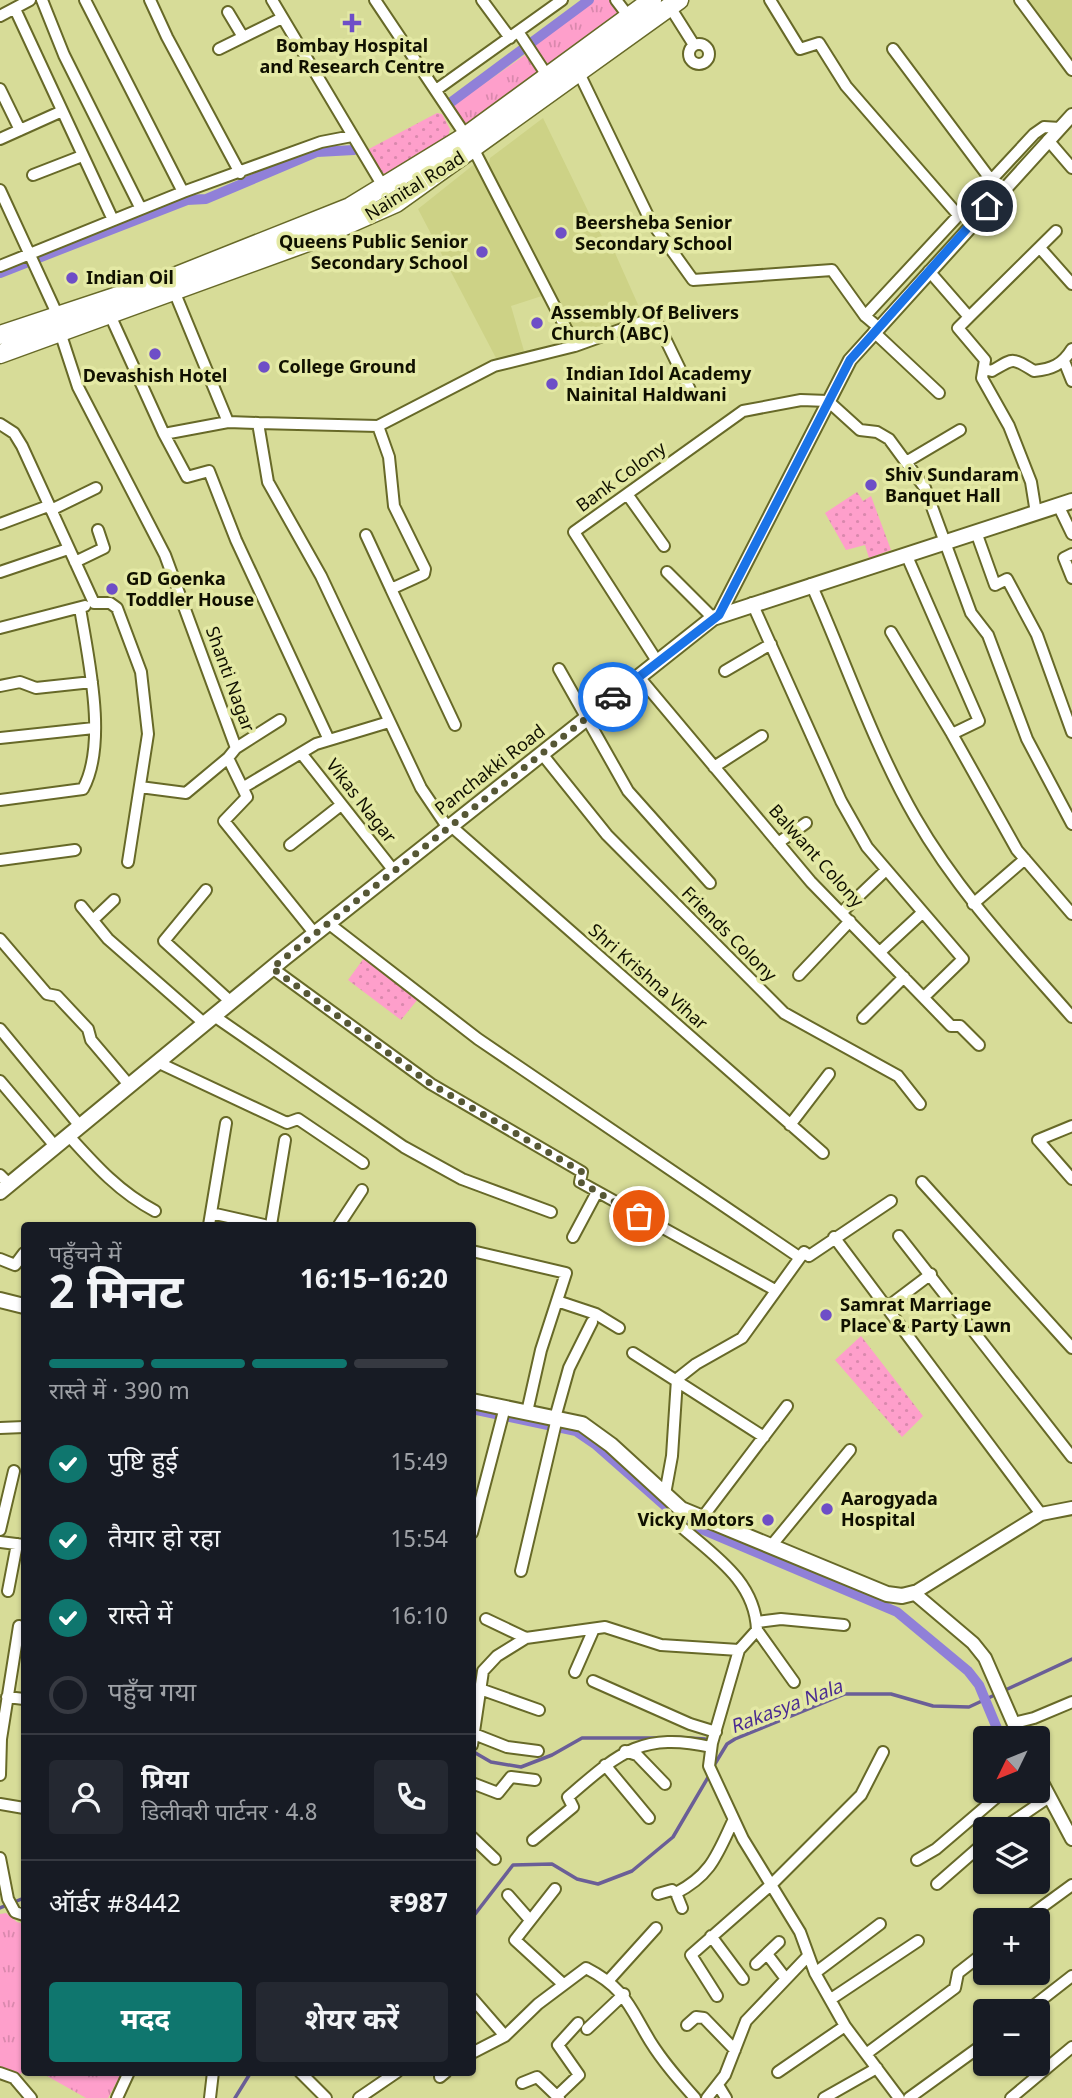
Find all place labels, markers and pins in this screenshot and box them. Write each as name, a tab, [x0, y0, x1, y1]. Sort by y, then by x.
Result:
marker: Bombay Hospital and Research Centre	[342, 13, 362, 33]
place label: Bombay Hospital and Research Centre	[259, 36, 445, 80]
pin	[957, 176, 1017, 236]
place label: Beersheba Senior Secondary School	[575, 213, 732, 257]
marker: Beersheba Senior Secondary School	[553, 225, 569, 241]
place label: Queens Public Senior Secondary School	[279, 232, 468, 276]
marker: Queens Public Senior Secondary School	[474, 244, 490, 260]
place label: Indian Oil	[86, 268, 174, 291]
marker: Indian Oil	[64, 270, 80, 286]
place label: Assembly Of Belivers Church (ABC)	[551, 303, 739, 347]
marker: Assembly Of Belivers Church (ABC)	[529, 315, 545, 331]
marker: Devashish Hotel	[147, 346, 163, 362]
place label: College Ground	[278, 357, 416, 380]
marker: College Ground	[256, 359, 272, 375]
place label: Indian Idol Academy Nainital Haldwani	[566, 364, 752, 408]
place label: Devashish Hotel	[83, 366, 227, 389]
marker: Indian Idol Academy Nainital Haldwani	[544, 376, 560, 392]
place label: Shiv Sundaram Banquet Hall	[885, 465, 1019, 509]
marker: Shiv Sundaram Banquet Hall	[863, 477, 879, 493]
place label: GD Goenka Toddler House	[126, 569, 254, 613]
marker: GD Goenka Toddler House	[104, 581, 120, 597]
pin	[609, 1186, 669, 1246]
place label: Samrat Marriage Place & Party Lawn	[840, 1295, 1011, 1339]
marker: Samrat Marriage Place & Party Lawn	[818, 1307, 834, 1323]
place label: Aarogyada Hospital	[841, 1489, 938, 1533]
marker: Aarogyada Hospital	[819, 1501, 835, 1517]
place label: Vicky Motors	[637, 1510, 754, 1533]
marker: Vicky Motors	[760, 1512, 776, 1528]

